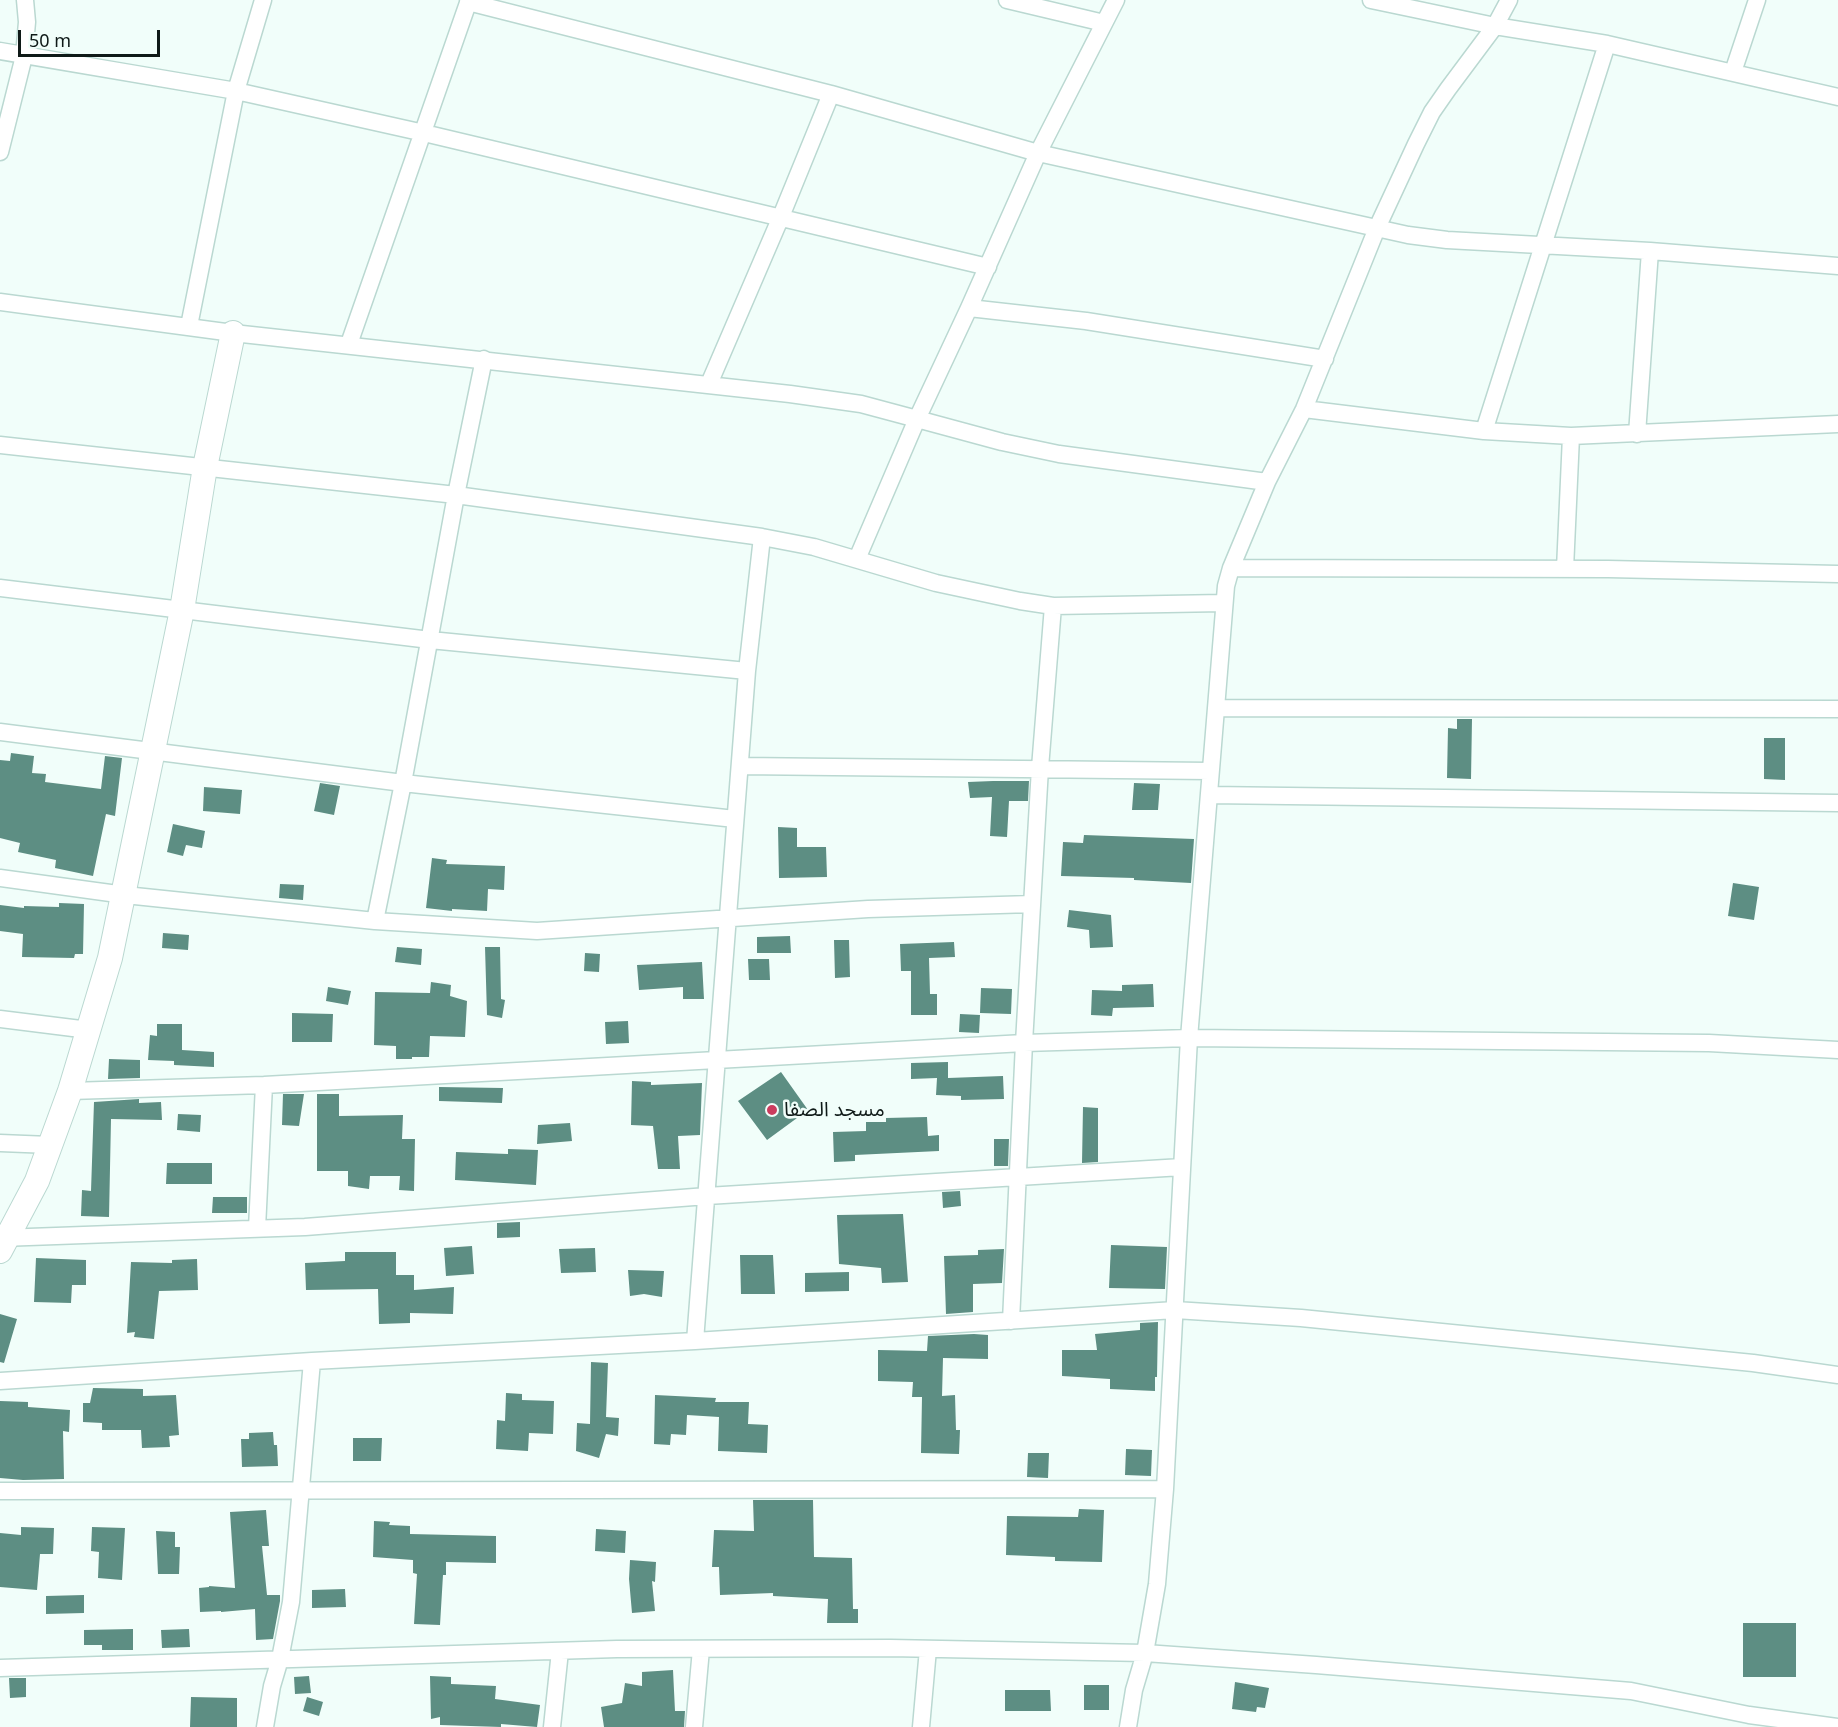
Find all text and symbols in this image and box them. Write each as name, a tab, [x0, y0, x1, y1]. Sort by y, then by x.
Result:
scale bar	[21, 18, 164, 56]
text: 50 m	[29, 28, 71, 52]
place label: مسجد الصفا	[784, 1098, 885, 1122]
marker: مسجد الصفا	[765, 1103, 779, 1117]

